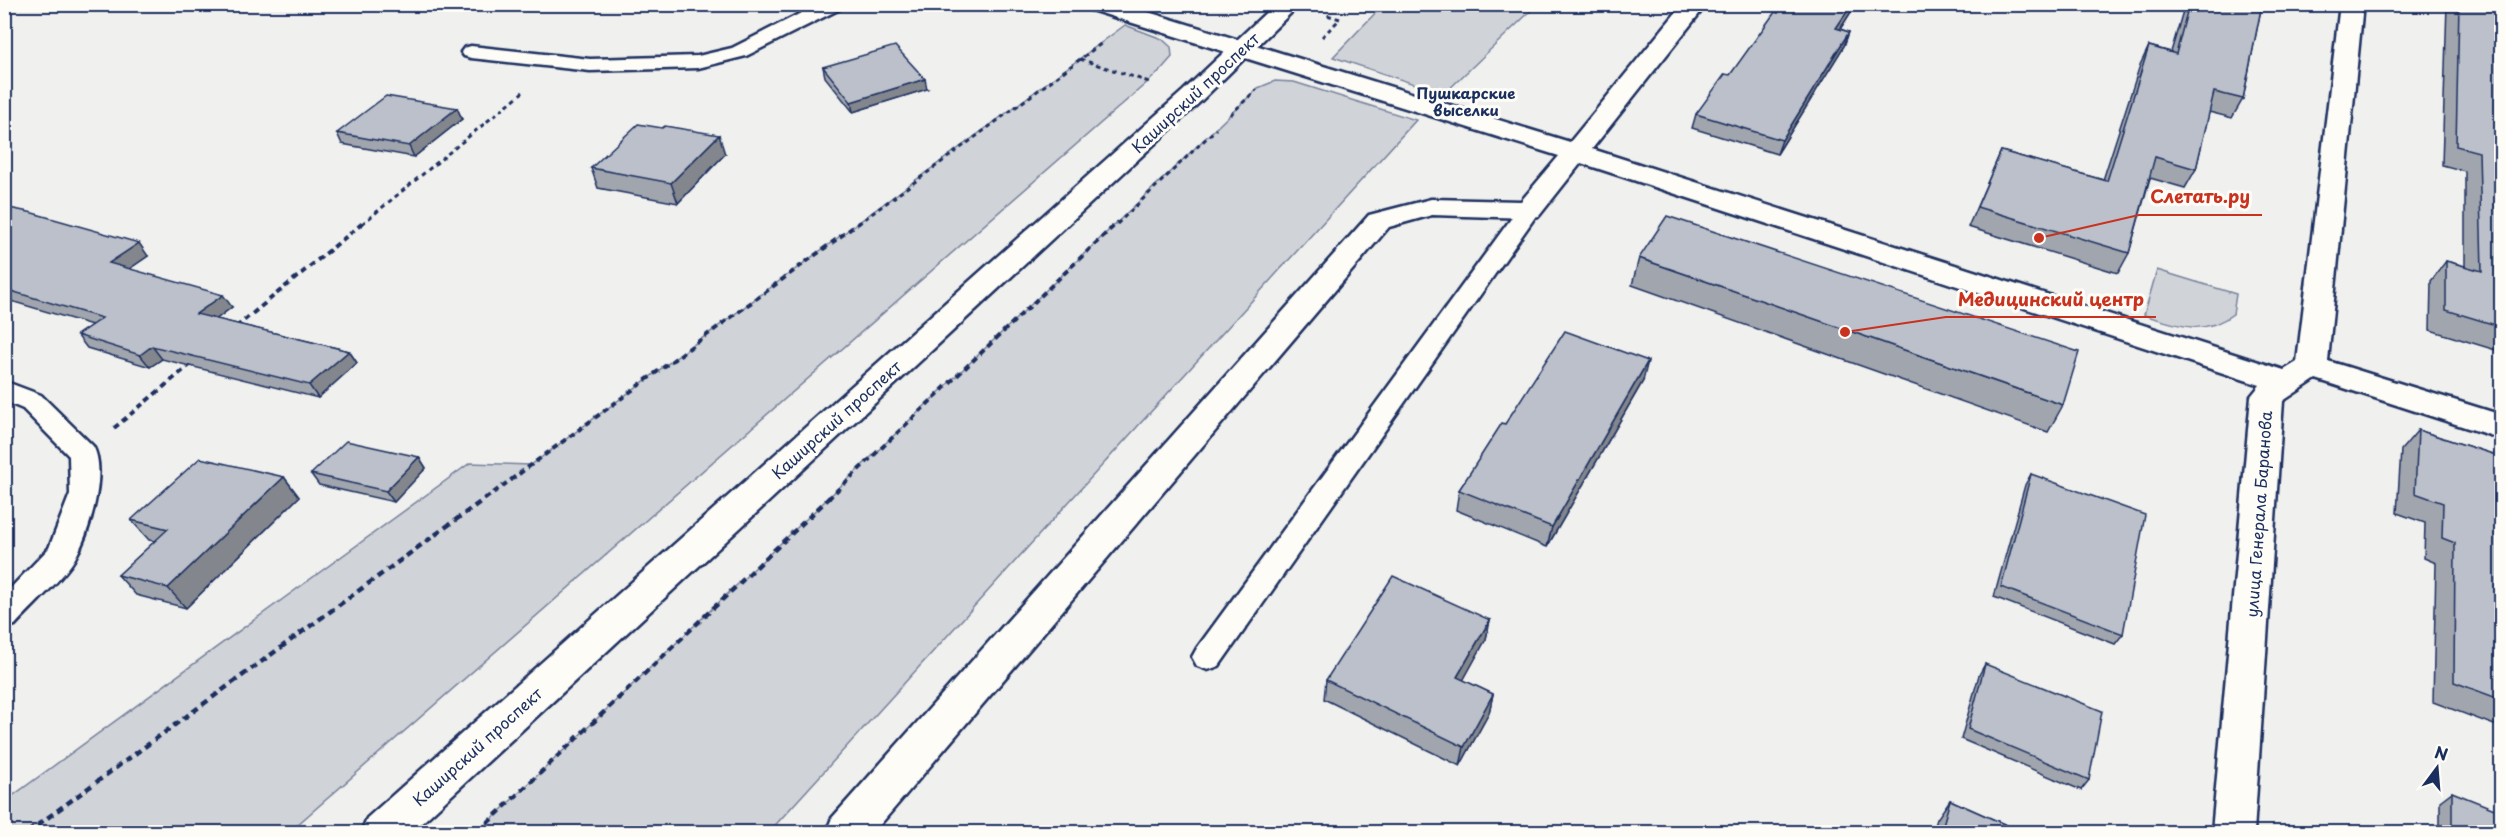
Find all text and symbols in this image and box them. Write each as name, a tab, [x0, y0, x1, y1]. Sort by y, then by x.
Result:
street label: Каширский проспект	[1126, 26, 1265, 158]
district label: Пушкарские выселки	[1416, 81, 1516, 121]
callout: Слетать.ру	[2139, 179, 2262, 215]
text: Слетать.ру	[2150, 182, 2250, 209]
callout: Медицинский центр	[1946, 281, 2156, 317]
text: Медицинский центр	[1958, 285, 2144, 312]
street label: Каширский проспект	[766, 354, 906, 484]
street label: улица Генерала Баранова	[2239, 410, 2277, 618]
street label: Каширский проспект	[407, 681, 547, 811]
north arrow	[2407, 738, 2467, 798]
text: N	[2432, 739, 2451, 766]

